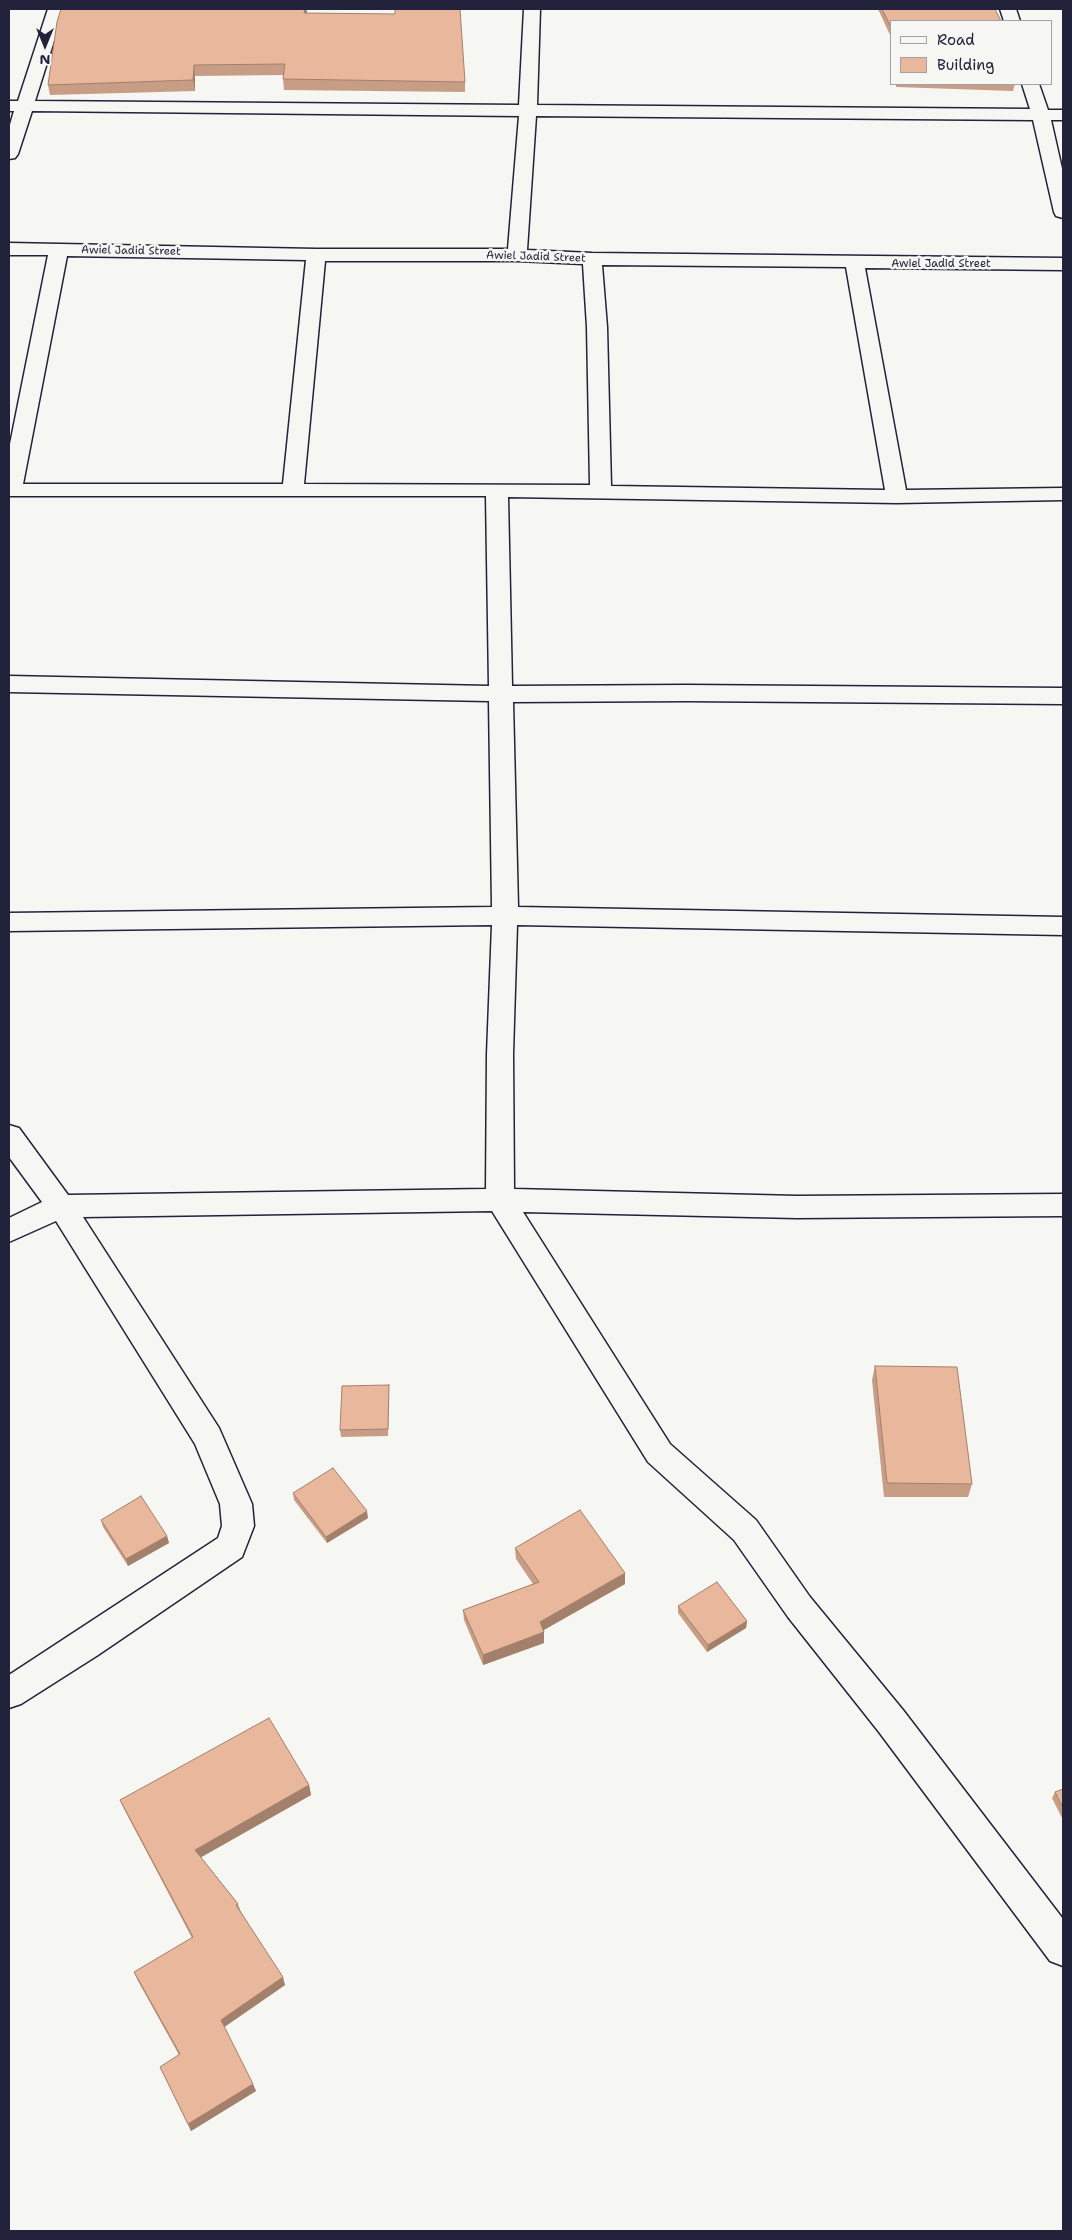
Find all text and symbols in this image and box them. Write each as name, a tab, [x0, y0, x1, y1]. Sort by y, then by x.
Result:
north arrow	[20, 20, 70, 70]
legend	[890, 20, 1052, 85]
text: Road	[937, 30, 975, 50]
text: N	[39, 51, 51, 69]
text: Building	[937, 55, 994, 75]
street label: Awiel Jadid Street	[81, 244, 181, 258]
street label: Awiel Jadid Street	[486, 249, 586, 265]
street label: Awiel Jadid Street	[891, 257, 991, 271]

